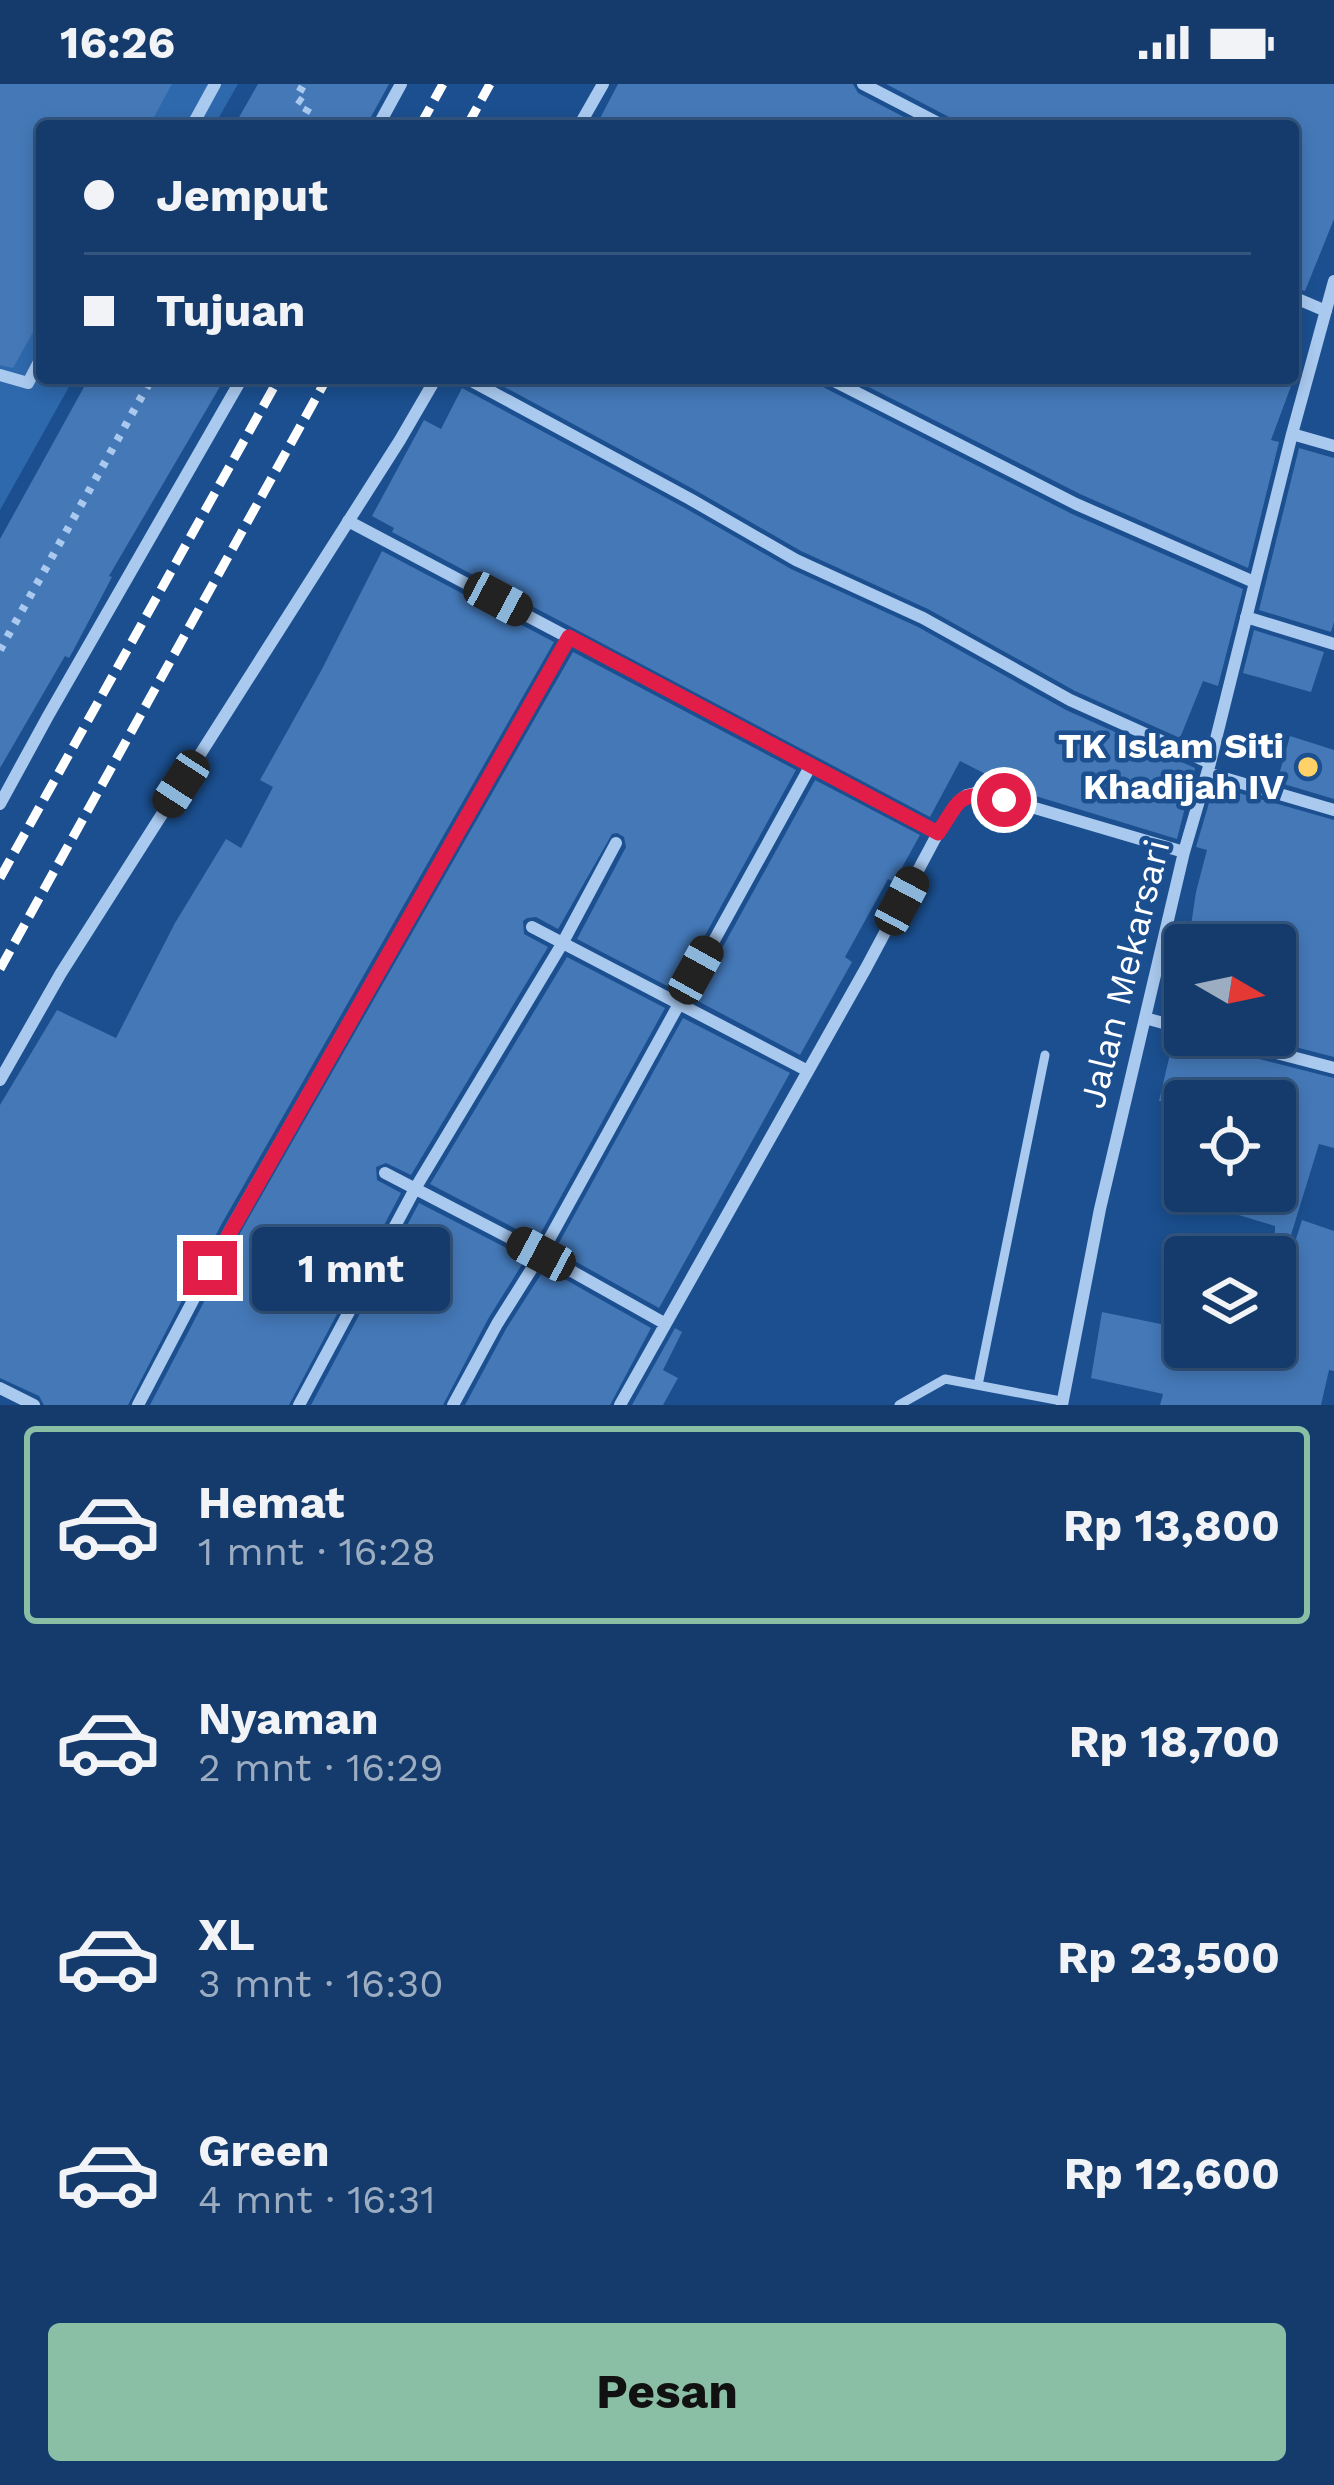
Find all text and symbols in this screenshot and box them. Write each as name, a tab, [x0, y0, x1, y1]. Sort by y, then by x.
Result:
text: 16:26	[60, 16, 175, 69]
text: Jemput	[156, 169, 328, 222]
text: Tujuan	[156, 284, 305, 337]
car	[458, 566, 538, 632]
place label: TK Islam Siti Khadijah IV	[1058, 725, 1284, 808]
car	[146, 744, 216, 824]
marker: TK Islam Siti Khadijah IV	[1295, 754, 1321, 780]
route start	[977, 773, 1031, 827]
street label: Jalan Mekarsari	[1071, 835, 1179, 1113]
car	[869, 861, 935, 941]
north arrow	[1164, 924, 1296, 1056]
map controls	[1164, 924, 1296, 1368]
car	[663, 930, 729, 1010]
button: locate	[1164, 1080, 1296, 1212]
car	[501, 1221, 581, 1287]
callout: 1 mnt	[252, 1226, 450, 1310]
button: layers	[1164, 1236, 1296, 1368]
route end	[183, 1241, 237, 1295]
text: 1 mnt	[298, 1246, 404, 1291]
icon: car	[54, 1471, 162, 1579]
text: Hemat	[198, 1476, 344, 1529]
text: Rp 13,800	[1063, 1499, 1280, 1552]
text: 1 mnt · 16:28	[198, 1529, 436, 1574]
icon: car	[54, 1687, 162, 1795]
text: Nyaman	[198, 1692, 379, 1745]
text: Rp 18,700	[1069, 1715, 1280, 1768]
text: 2 mnt · 16:29	[198, 1745, 443, 1790]
icon: car	[54, 1903, 162, 2011]
text: XL	[198, 1908, 255, 1961]
text: Rp 23,500	[1057, 1931, 1280, 1984]
text: 3 mnt · 16:30	[198, 1961, 444, 2006]
icon: car	[54, 2119, 162, 2227]
text: Green	[198, 2124, 330, 2177]
text: Rp 12,600	[1064, 2147, 1280, 2200]
text: 4 mnt · 16:31	[198, 2177, 436, 2222]
button: Pesan	[48, 2323, 1286, 2461]

